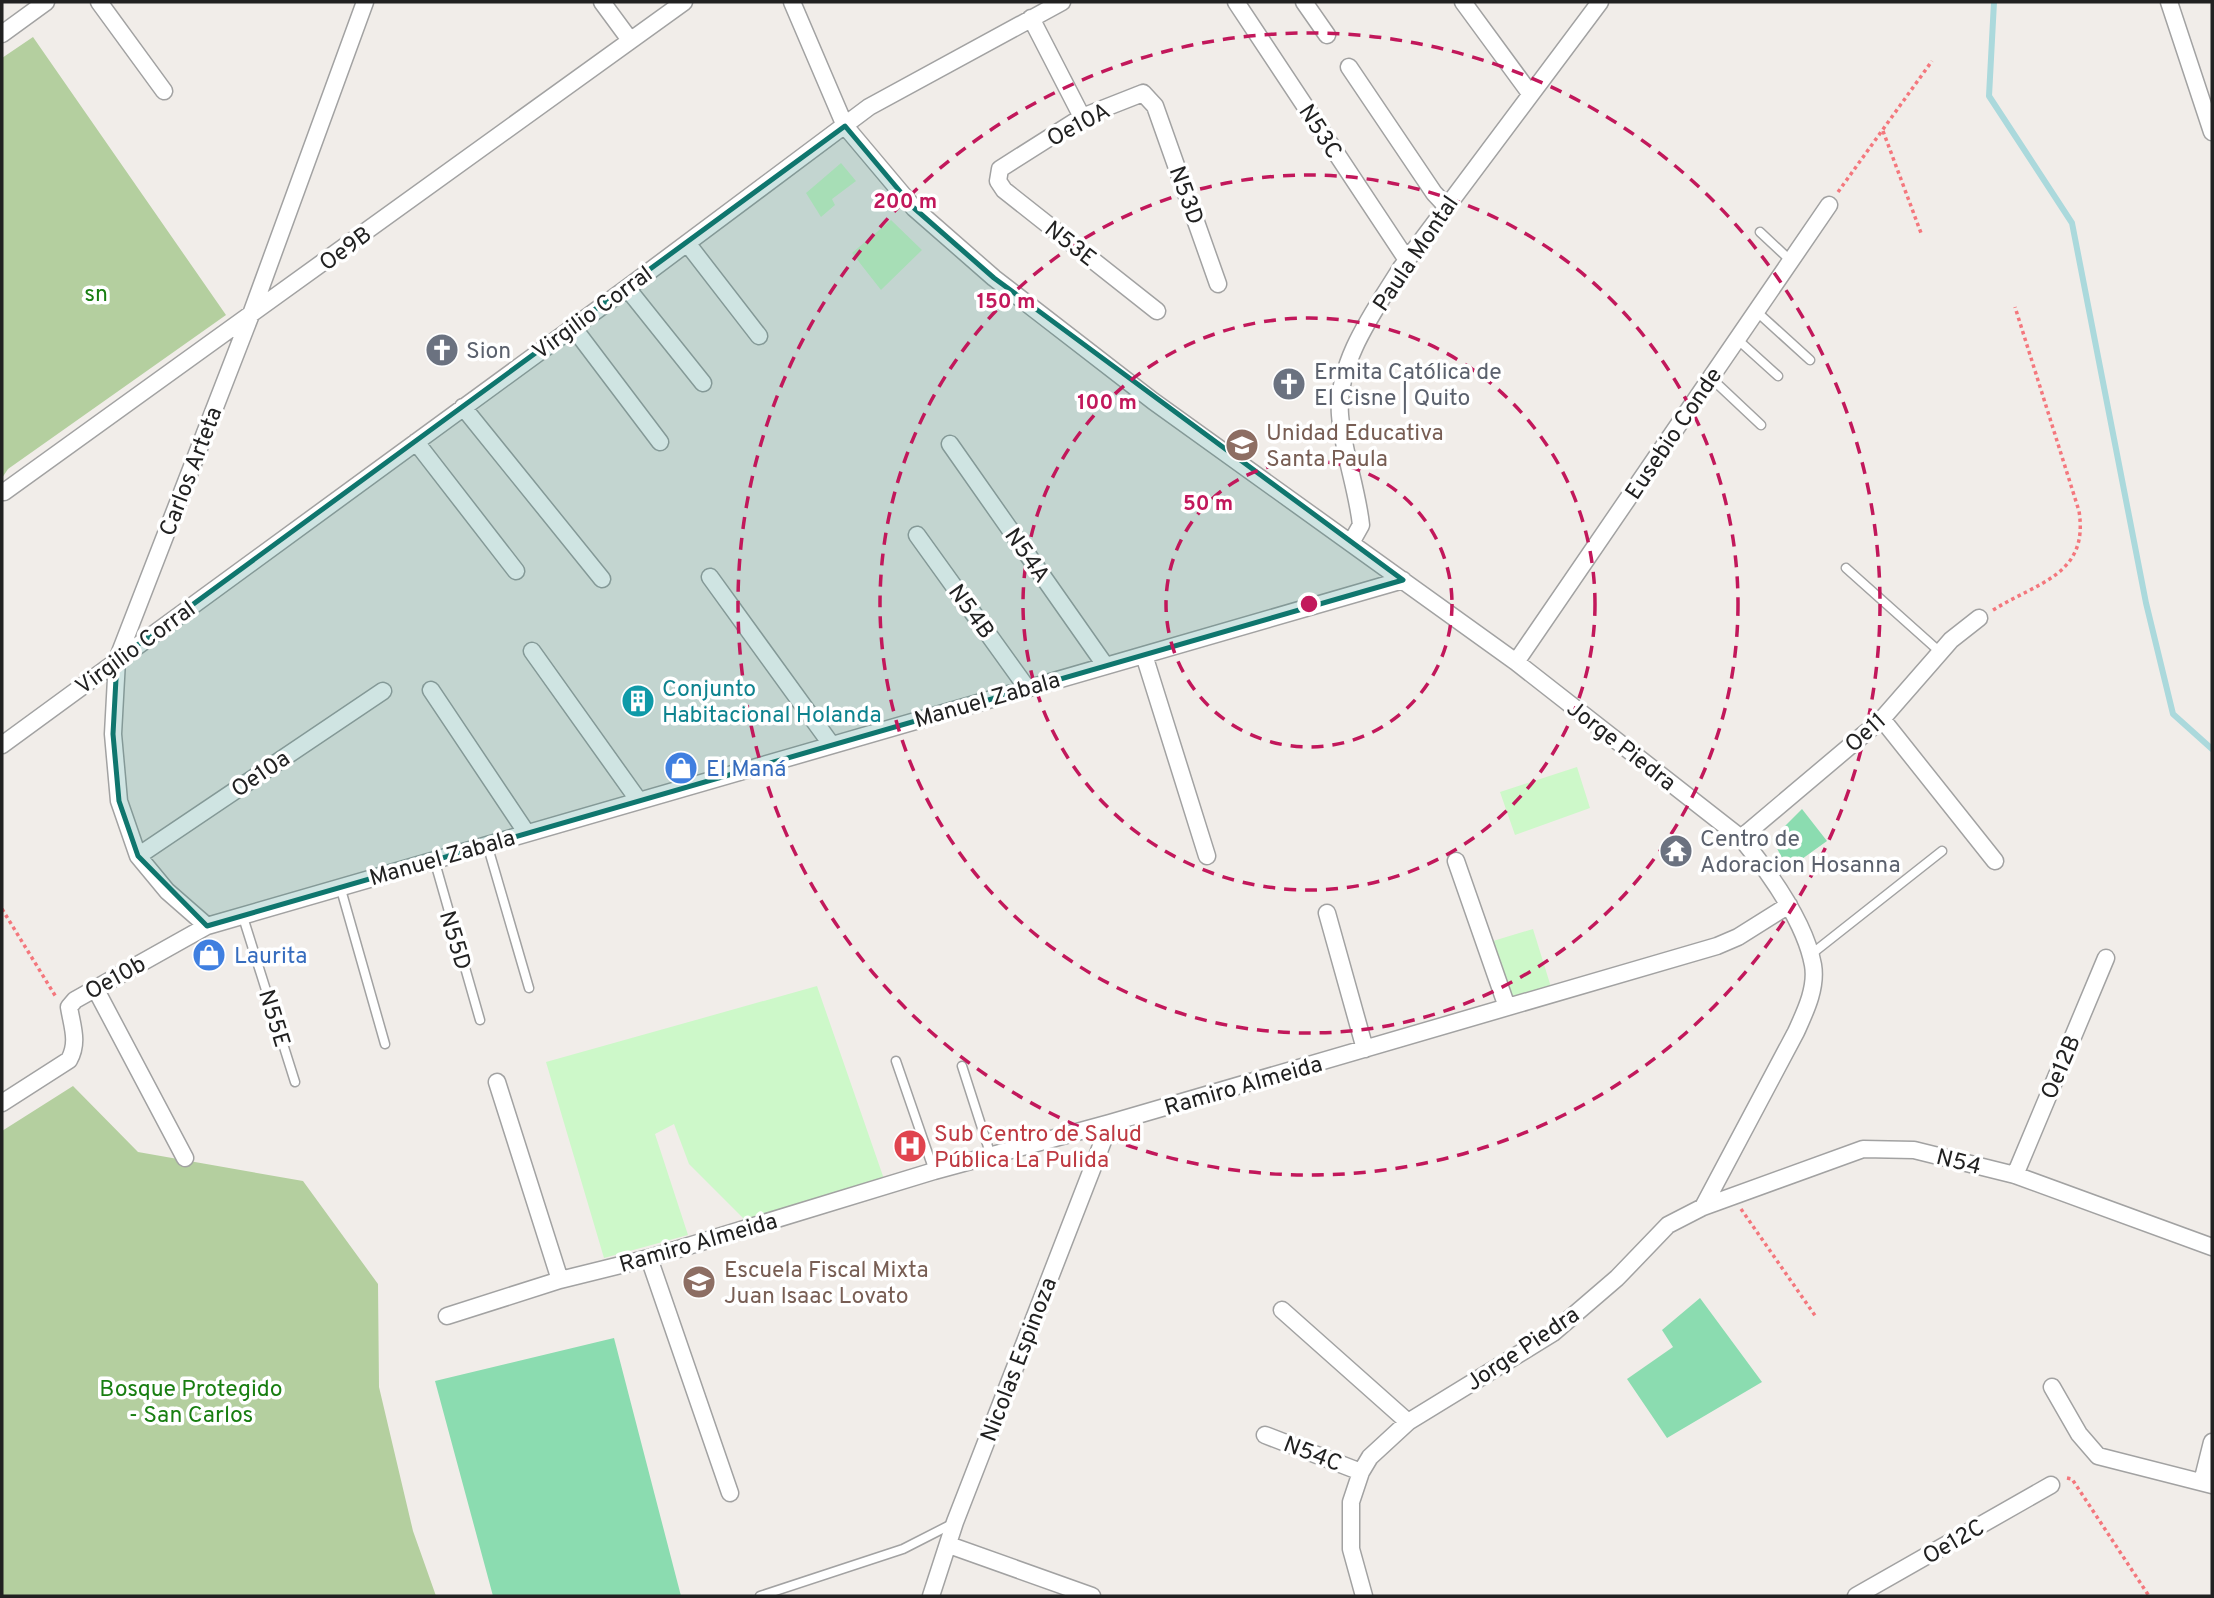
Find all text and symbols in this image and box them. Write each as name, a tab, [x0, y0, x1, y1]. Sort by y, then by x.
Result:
street label: Oe10A	[1043, 98, 1116, 155]
street label: N53C	[1291, 100, 1347, 165]
street label: N53D	[1161, 163, 1209, 229]
text: 200 m	[873, 189, 937, 216]
street label: Paula Montal	[1368, 191, 1466, 318]
street label: N53E	[1038, 216, 1101, 274]
street label: Oe9B	[315, 221, 378, 279]
street label: Virgilio Corral	[528, 261, 659, 367]
park label: sn	[84, 281, 108, 310]
text: 150 m	[977, 289, 1035, 316]
church icon: Sion	[423, 331, 461, 369]
place label: Sion	[466, 338, 511, 367]
place label: Ermita Católica de El Cisne | Quito	[1314, 359, 1502, 414]
street label: Eusebio Conde	[1620, 363, 1730, 506]
church icon: Ermita Católica de El Cisne | Quito	[1270, 365, 1308, 403]
text: 100 m	[1077, 390, 1137, 417]
street label: Carlos Arteta	[154, 403, 230, 541]
place label: Unidad Educativa Santa Paula	[1266, 420, 1444, 475]
school or university icon: Unidad Educativa Santa Paula	[1223, 426, 1261, 464]
text: 50 m	[1183, 491, 1233, 518]
street label: N54A	[997, 523, 1055, 590]
street label: N54B	[940, 580, 999, 645]
centre of rings	[1297, 592, 1321, 616]
street label: Virgilio Corral	[71, 596, 202, 702]
street label: Manuel Zabala	[911, 667, 1064, 736]
place label: Conjunto Habitacional Holanda	[662, 676, 882, 731]
building icon: Conjunto Habitacional Holanda	[619, 682, 657, 720]
street label: Jorge Piedra	[1560, 695, 1681, 799]
street label: Oe11	[1840, 708, 1894, 760]
street label: Oe10a	[227, 745, 296, 805]
shop icon: El Maná	[662, 749, 700, 787]
place label: El Maná	[706, 756, 786, 785]
street label: Manuel Zabala	[366, 825, 519, 894]
place label: Centro de Adoracion Hosanna	[1700, 826, 1901, 881]
temple icon: Centro de Adoracion Hosanna	[1657, 832, 1695, 870]
street label: N55D	[431, 908, 476, 974]
shop icon: Laurita	[190, 936, 228, 974]
place label: Laurita	[234, 943, 307, 972]
street label: Oe10b	[81, 951, 152, 1008]
street label: N55E	[250, 986, 295, 1051]
street label: Oe12B	[2036, 1032, 2089, 1104]
street label: Ramiro Almeida	[1161, 1051, 1326, 1124]
place label: Sub Centro de Salud Pública La Pulida	[934, 1121, 1142, 1176]
hospital icon: Sub Centro de Salud Pública La Pulida	[891, 1127, 929, 1165]
street label: N54	[1933, 1144, 1984, 1183]
street label: Ramiro Almeida	[616, 1208, 781, 1281]
place label: Escuela Fiscal Mixta Juan Isaac Lovato	[724, 1257, 929, 1312]
school or university icon: Escuela Fiscal Mixta Juan Isaac Lovato	[680, 1263, 718, 1301]
street label: Nicolas Espinoza	[976, 1274, 1065, 1446]
street label: Jorge Piedra	[1461, 1301, 1586, 1399]
park label: Bosque Protegido - San Carlos	[99, 1376, 283, 1431]
street label: N54C	[1279, 1431, 1345, 1480]
street label: Oe12C	[1918, 1514, 1990, 1572]

